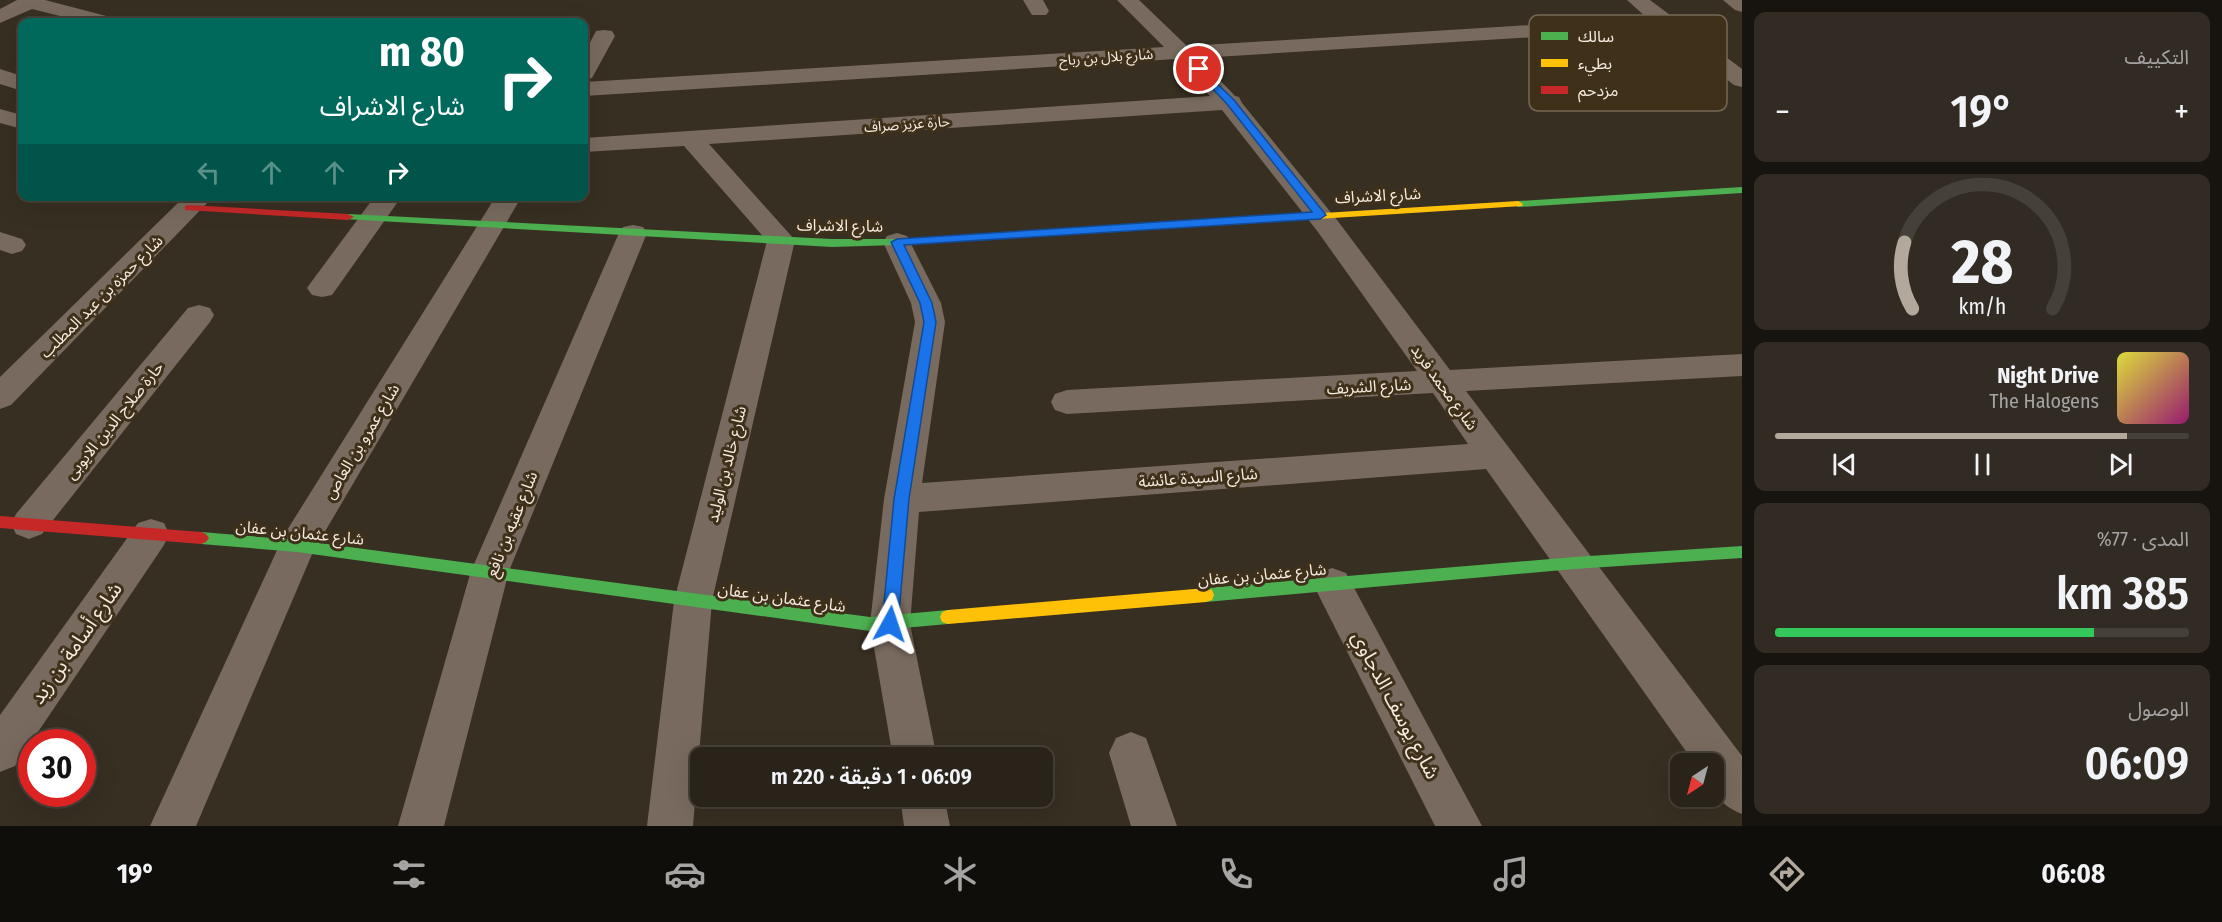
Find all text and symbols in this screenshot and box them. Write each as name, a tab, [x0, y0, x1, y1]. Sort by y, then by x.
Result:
legend	[1529, 15, 1727, 111]
text: 80 m	[379, 27, 465, 77]
text: سالك	[1578, 27, 1614, 46]
icon: right	[486, 42, 564, 120]
pin	[1173, 43, 1224, 94]
text: التكييف	[2125, 45, 2189, 69]
street label: شارع بلال بن رباح	[1058, 46, 1154, 71]
icon: arrive	[1182, 52, 1215, 85]
text: بطيء	[1578, 54, 1612, 76]
text: مزدحم	[1578, 81, 1618, 103]
text: 19°	[1951, 85, 2013, 139]
text: شارع الاشراف	[320, 90, 465, 122]
text: −	[1775, 92, 1790, 132]
text: +	[2174, 92, 2189, 132]
street label: حارة عزيز صراف	[864, 113, 951, 136]
icon: left	[192, 156, 225, 189]
icon: ahead	[255, 156, 288, 189]
icon: ahead	[318, 156, 351, 189]
icon: right	[381, 156, 414, 189]
street label: شارع الاشراف	[1335, 184, 1422, 210]
street label: شارع الاشراف	[797, 215, 883, 239]
text: 28	[1950, 225, 2013, 300]
street label: شارع حمزه بن عبد المطلب	[36, 231, 169, 364]
text: km/h	[1958, 294, 2006, 320]
street label: شارع محمد فريد	[1405, 341, 1482, 436]
street label: حارة صلاح الدين الايوبى	[61, 358, 170, 485]
text: Night Drive	[1997, 362, 2099, 389]
street label: شارع الشريف	[1326, 375, 1412, 401]
street label: شارع عمرو بن العاص	[320, 380, 406, 504]
text: The Halogens	[1989, 389, 2099, 413]
street label: شارع خالد بن الوليد	[703, 404, 753, 525]
icon: previous	[1828, 448, 1861, 481]
icon: pause	[1966, 448, 1999, 481]
icon: next	[2104, 448, 2137, 481]
street label: شارع السيدة عائشة	[1138, 464, 1259, 494]
street label: شارع عقبه بن نافع	[482, 469, 544, 581]
street label: شارع عثمان بن عفان	[235, 516, 365, 552]
text: المدى · 77%	[2097, 527, 2189, 551]
street label: شارع عثمان بن عفان	[1197, 559, 1327, 593]
text: 385 km	[2056, 567, 2189, 621]
street label: شارع أسامة بن زيد	[25, 578, 129, 710]
street label: شارع عثمان بن عفان	[716, 579, 847, 619]
position arrow	[858, 592, 922, 656]
street label: شارع يوسف الدجاوي	[1344, 627, 1445, 785]
text: الوصول	[2128, 697, 2189, 721]
speed limit sign: 30	[18, 729, 96, 807]
text: 06:09	[2085, 737, 2189, 791]
north arrow	[1670, 753, 1724, 807]
map controls	[1670, 753, 1724, 807]
text: 06:09 · 1 دقيقة · 220 m	[771, 763, 972, 790]
icon: filters	[388, 853, 430, 895]
icon: car	[664, 853, 706, 895]
icon: climate	[939, 853, 981, 895]
icon: phone	[1215, 853, 1257, 895]
icon: music	[1490, 853, 1532, 895]
icon: directions	[1766, 853, 1808, 895]
text: 19°	[117, 858, 155, 890]
text: 06:08	[2041, 858, 2105, 890]

